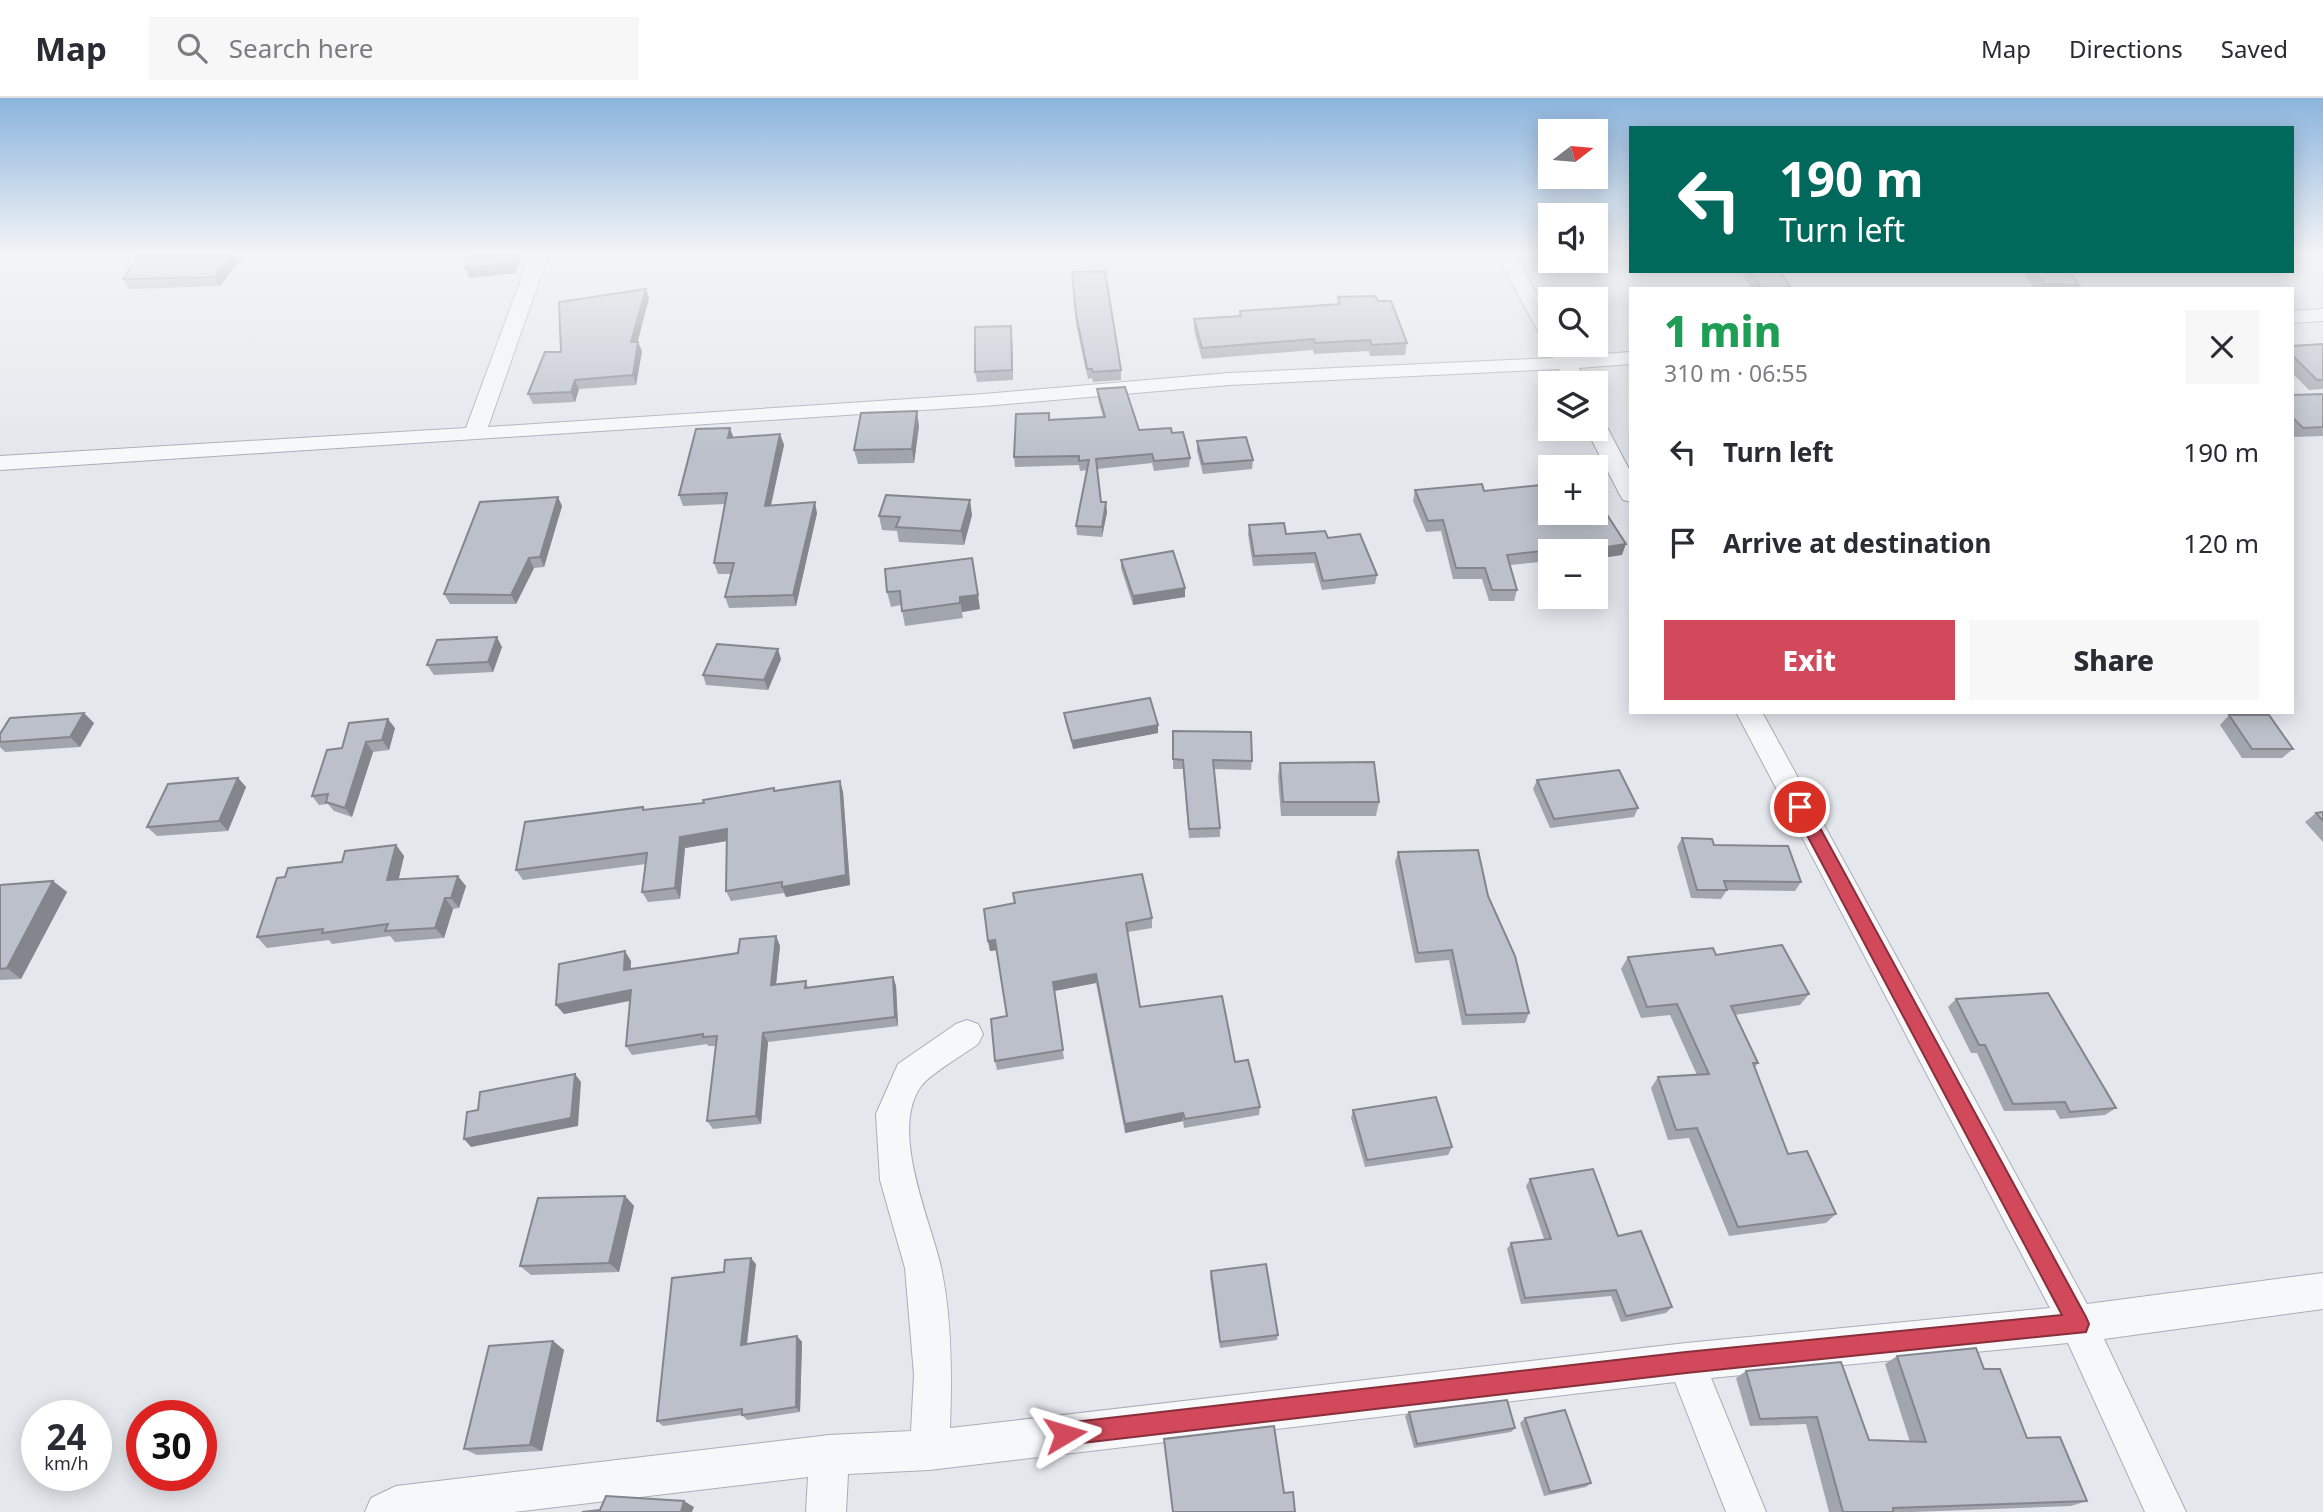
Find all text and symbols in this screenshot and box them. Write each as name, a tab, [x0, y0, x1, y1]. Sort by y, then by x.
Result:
search box	[149, 17, 639, 80]
text: Map	[35, 26, 107, 71]
icon: search	[173, 29, 211, 67]
text: Search here	[229, 30, 373, 66]
text: Map	[1981, 32, 2031, 65]
text: Directions	[2069, 32, 2183, 65]
text: Saved	[2221, 32, 2288, 65]
north arrow	[1538, 119, 1608, 189]
map controls	[1538, 119, 1608, 609]
text: 190 m	[1779, 145, 1924, 211]
icon: left	[1664, 154, 1755, 245]
button: sound	[1538, 203, 1608, 273]
text: Turn left	[1779, 208, 1905, 251]
button: search	[1538, 287, 1608, 357]
text: 1 min	[1664, 302, 1781, 359]
button: close	[2185, 310, 2259, 384]
text: 310 m · 06:55	[1664, 357, 1808, 389]
button: layers	[1538, 371, 1608, 441]
icon: left	[1664, 433, 1702, 471]
text: Turn left	[1723, 434, 1834, 470]
text: 190 m	[2183, 434, 2259, 470]
button: +	[1538, 455, 1608, 525]
icon: arrive	[1664, 524, 1702, 562]
text: Arrive at destination	[1723, 525, 1992, 561]
text: 120 m	[2183, 525, 2259, 561]
button: −	[1538, 539, 1608, 609]
button: Exit	[1664, 620, 1955, 700]
button: Share	[1969, 620, 2259, 700]
pin	[1770, 777, 1830, 837]
icon: arrive	[1781, 788, 1819, 826]
position arrow	[1028, 1397, 1102, 1471]
speed limit sign: 30	[126, 1400, 217, 1491]
text: 24	[46, 1413, 87, 1460]
text: km/h	[44, 1451, 89, 1475]

